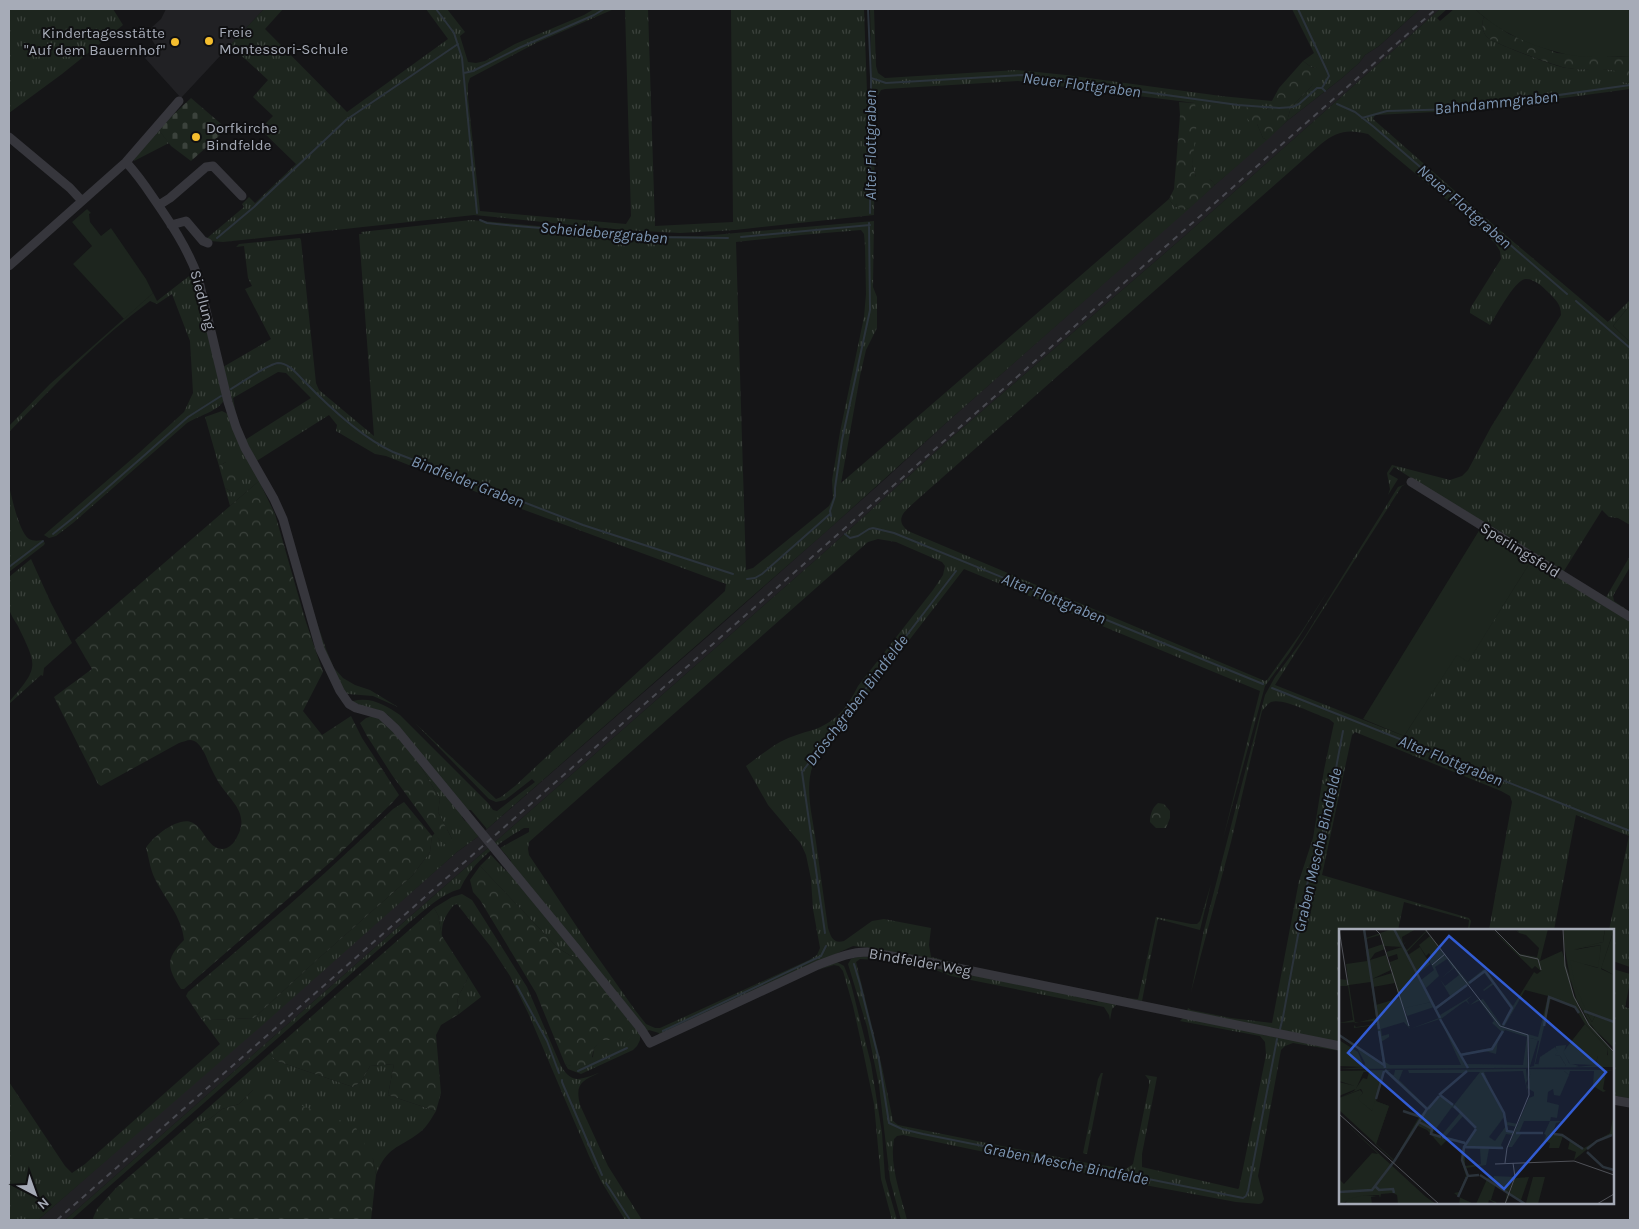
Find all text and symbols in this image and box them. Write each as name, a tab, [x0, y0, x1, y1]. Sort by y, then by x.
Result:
place label: Freie Montessori-Schule	[219, 23, 348, 58]
place label: Kindertagesstätte "Auf dem Bauernhof"	[24, 24, 165, 59]
marker: Freie Montessori-Schule	[203, 35, 215, 47]
marker: Kindertagesstätte "Auf dem Bauernhof"	[169, 36, 181, 48]
water label: Neuer Flottgraben	[1022, 68, 1142, 101]
water label: Bahndammgraben	[1433, 87, 1559, 118]
water label: Alter Flottgraben	[861, 90, 880, 200]
place label: Dorfkirche Bindfelde	[206, 119, 278, 154]
marker: Dorfkirche Bindfelde	[190, 131, 202, 143]
water label: Neuer Flottgraben	[1414, 160, 1516, 253]
water label: Scheideberggraben	[539, 217, 668, 248]
street label: Siedlung	[186, 268, 220, 332]
water label: Bindfelder Graben	[409, 451, 527, 512]
street label: Sperlingsfeld	[1477, 518, 1563, 582]
water label: Alter Flottgraben	[999, 569, 1109, 628]
water label: Dröschgraben Bindfelde	[801, 631, 912, 770]
water label: Alter Flottgraben	[1396, 731, 1506, 790]
water label: Graben Mesche Bindfelde	[1289, 766, 1346, 934]
inset map	[1339, 929, 1614, 1204]
street label: Bindfelder Weg	[867, 944, 973, 980]
water label: Graben Mesche Bindfelde	[982, 1138, 1151, 1189]
north arrow	[10, 1169, 60, 1219]
text: N	[34, 1194, 53, 1213]

